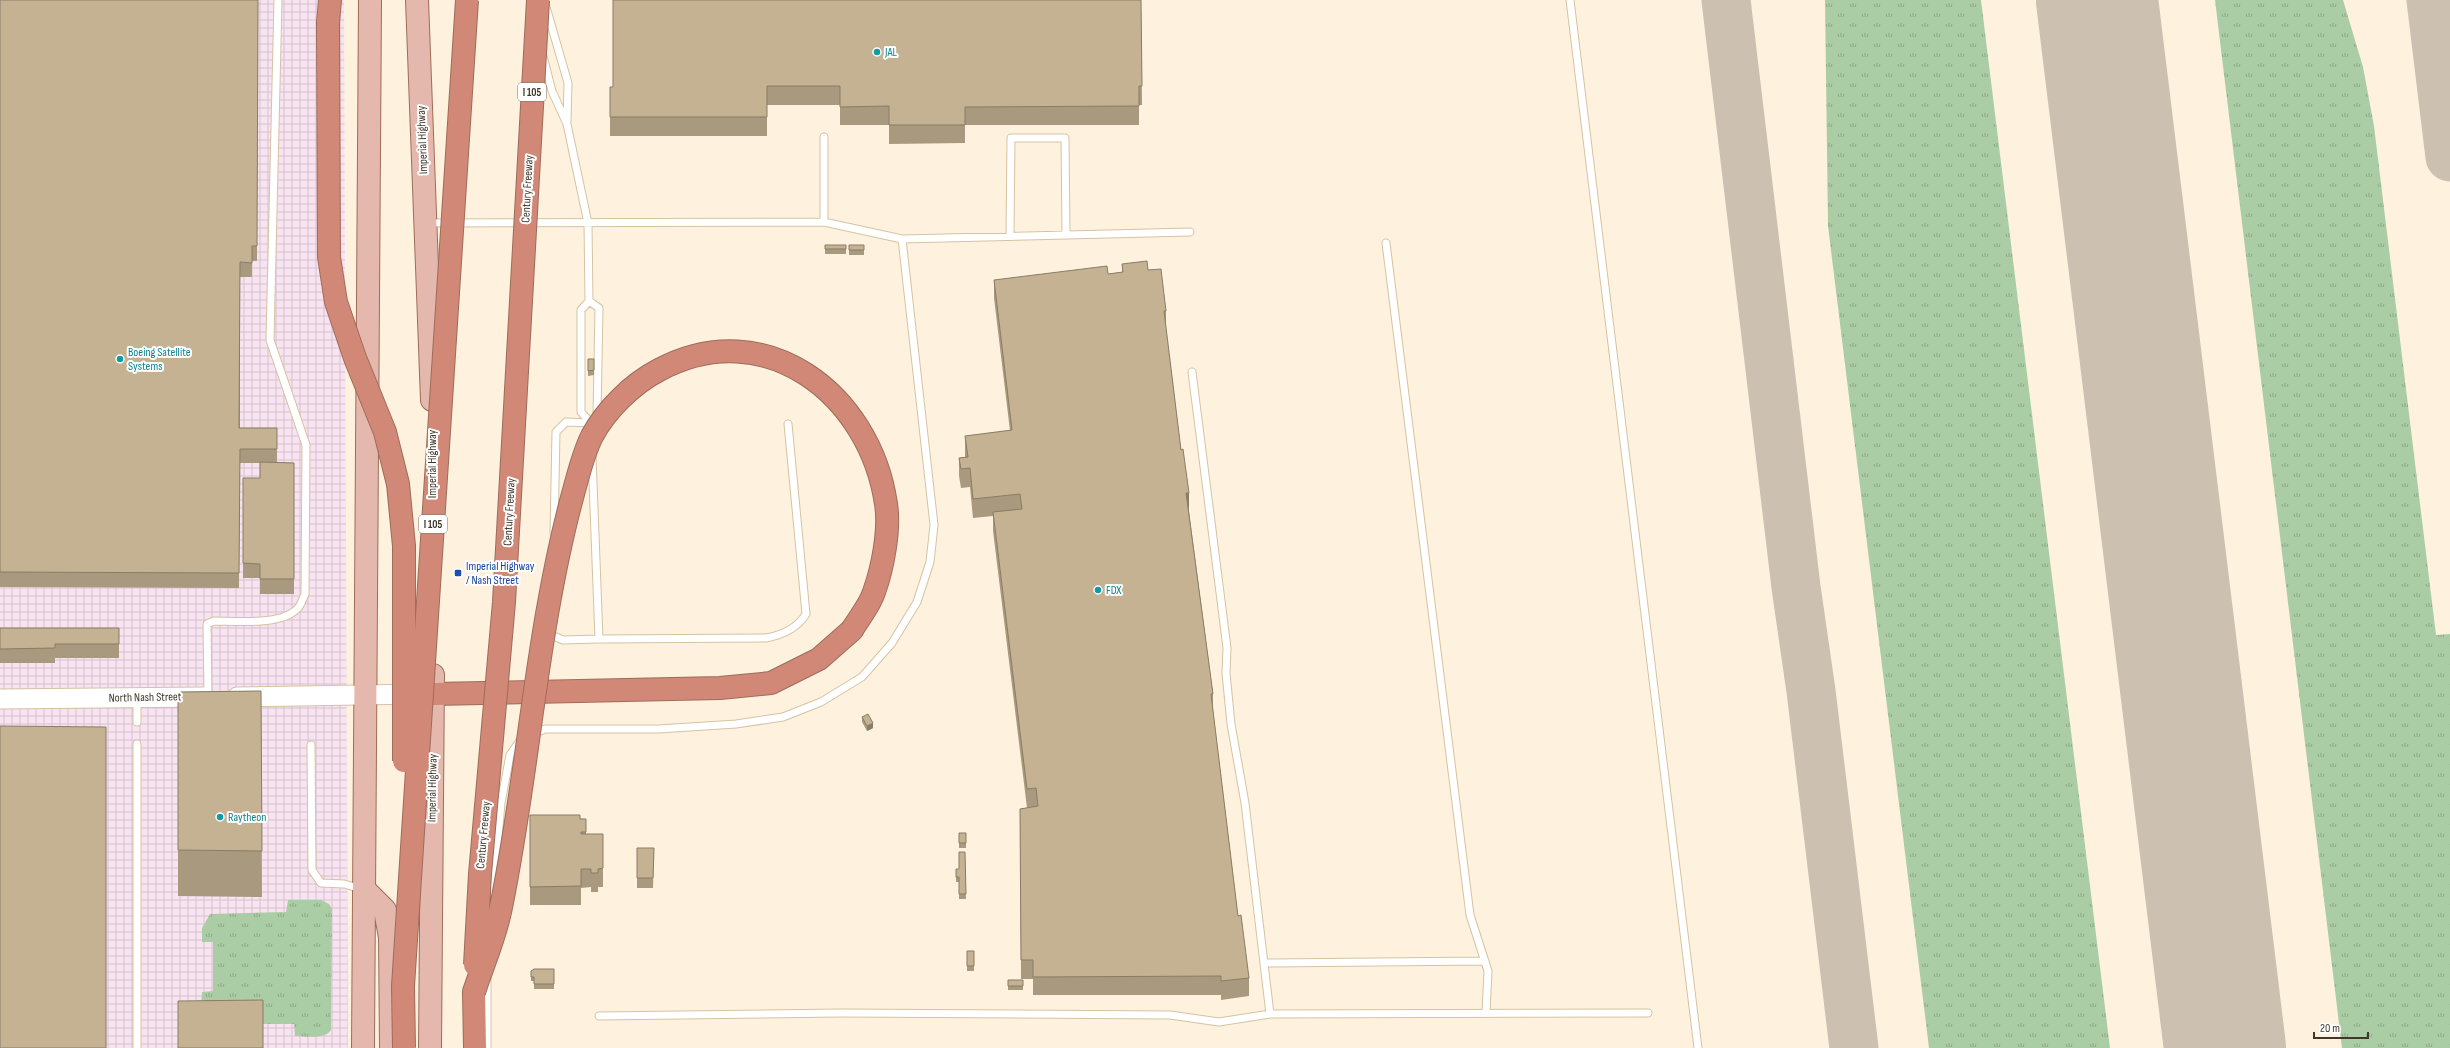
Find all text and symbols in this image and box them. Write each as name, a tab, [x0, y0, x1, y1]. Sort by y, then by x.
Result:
place label: JAL	[884, 45, 898, 60]
marker: JAL	[872, 47, 882, 57]
road number: I 105	[518, 83, 546, 101]
street label: Imperial Highway	[414, 105, 431, 174]
street label: Century Freeway	[518, 154, 537, 223]
place label: Boeing Satellite Systems	[128, 345, 191, 374]
marker: Boeing Satellite Systems	[115, 354, 125, 364]
street label: Imperial Highway	[425, 429, 440, 498]
street label: Century Freeway	[500, 477, 519, 546]
road number: I 105	[419, 515, 447, 533]
place label: Imperial Highway / Nash Street	[466, 559, 535, 588]
marker: Imperial Highway / Nash Street	[453, 568, 463, 578]
place label: FDX	[1106, 583, 1122, 598]
marker: FDX	[1093, 585, 1103, 595]
street label: North Nash Street	[108, 689, 182, 706]
street label: Imperial Highway	[424, 753, 441, 822]
street label: Century Freeway	[473, 800, 494, 869]
place label: Raytheon	[228, 810, 266, 825]
marker: Raytheon	[215, 812, 225, 822]
scale bar	[2314, 1014, 2368, 1040]
text: 20 m	[2320, 1021, 2340, 1036]

